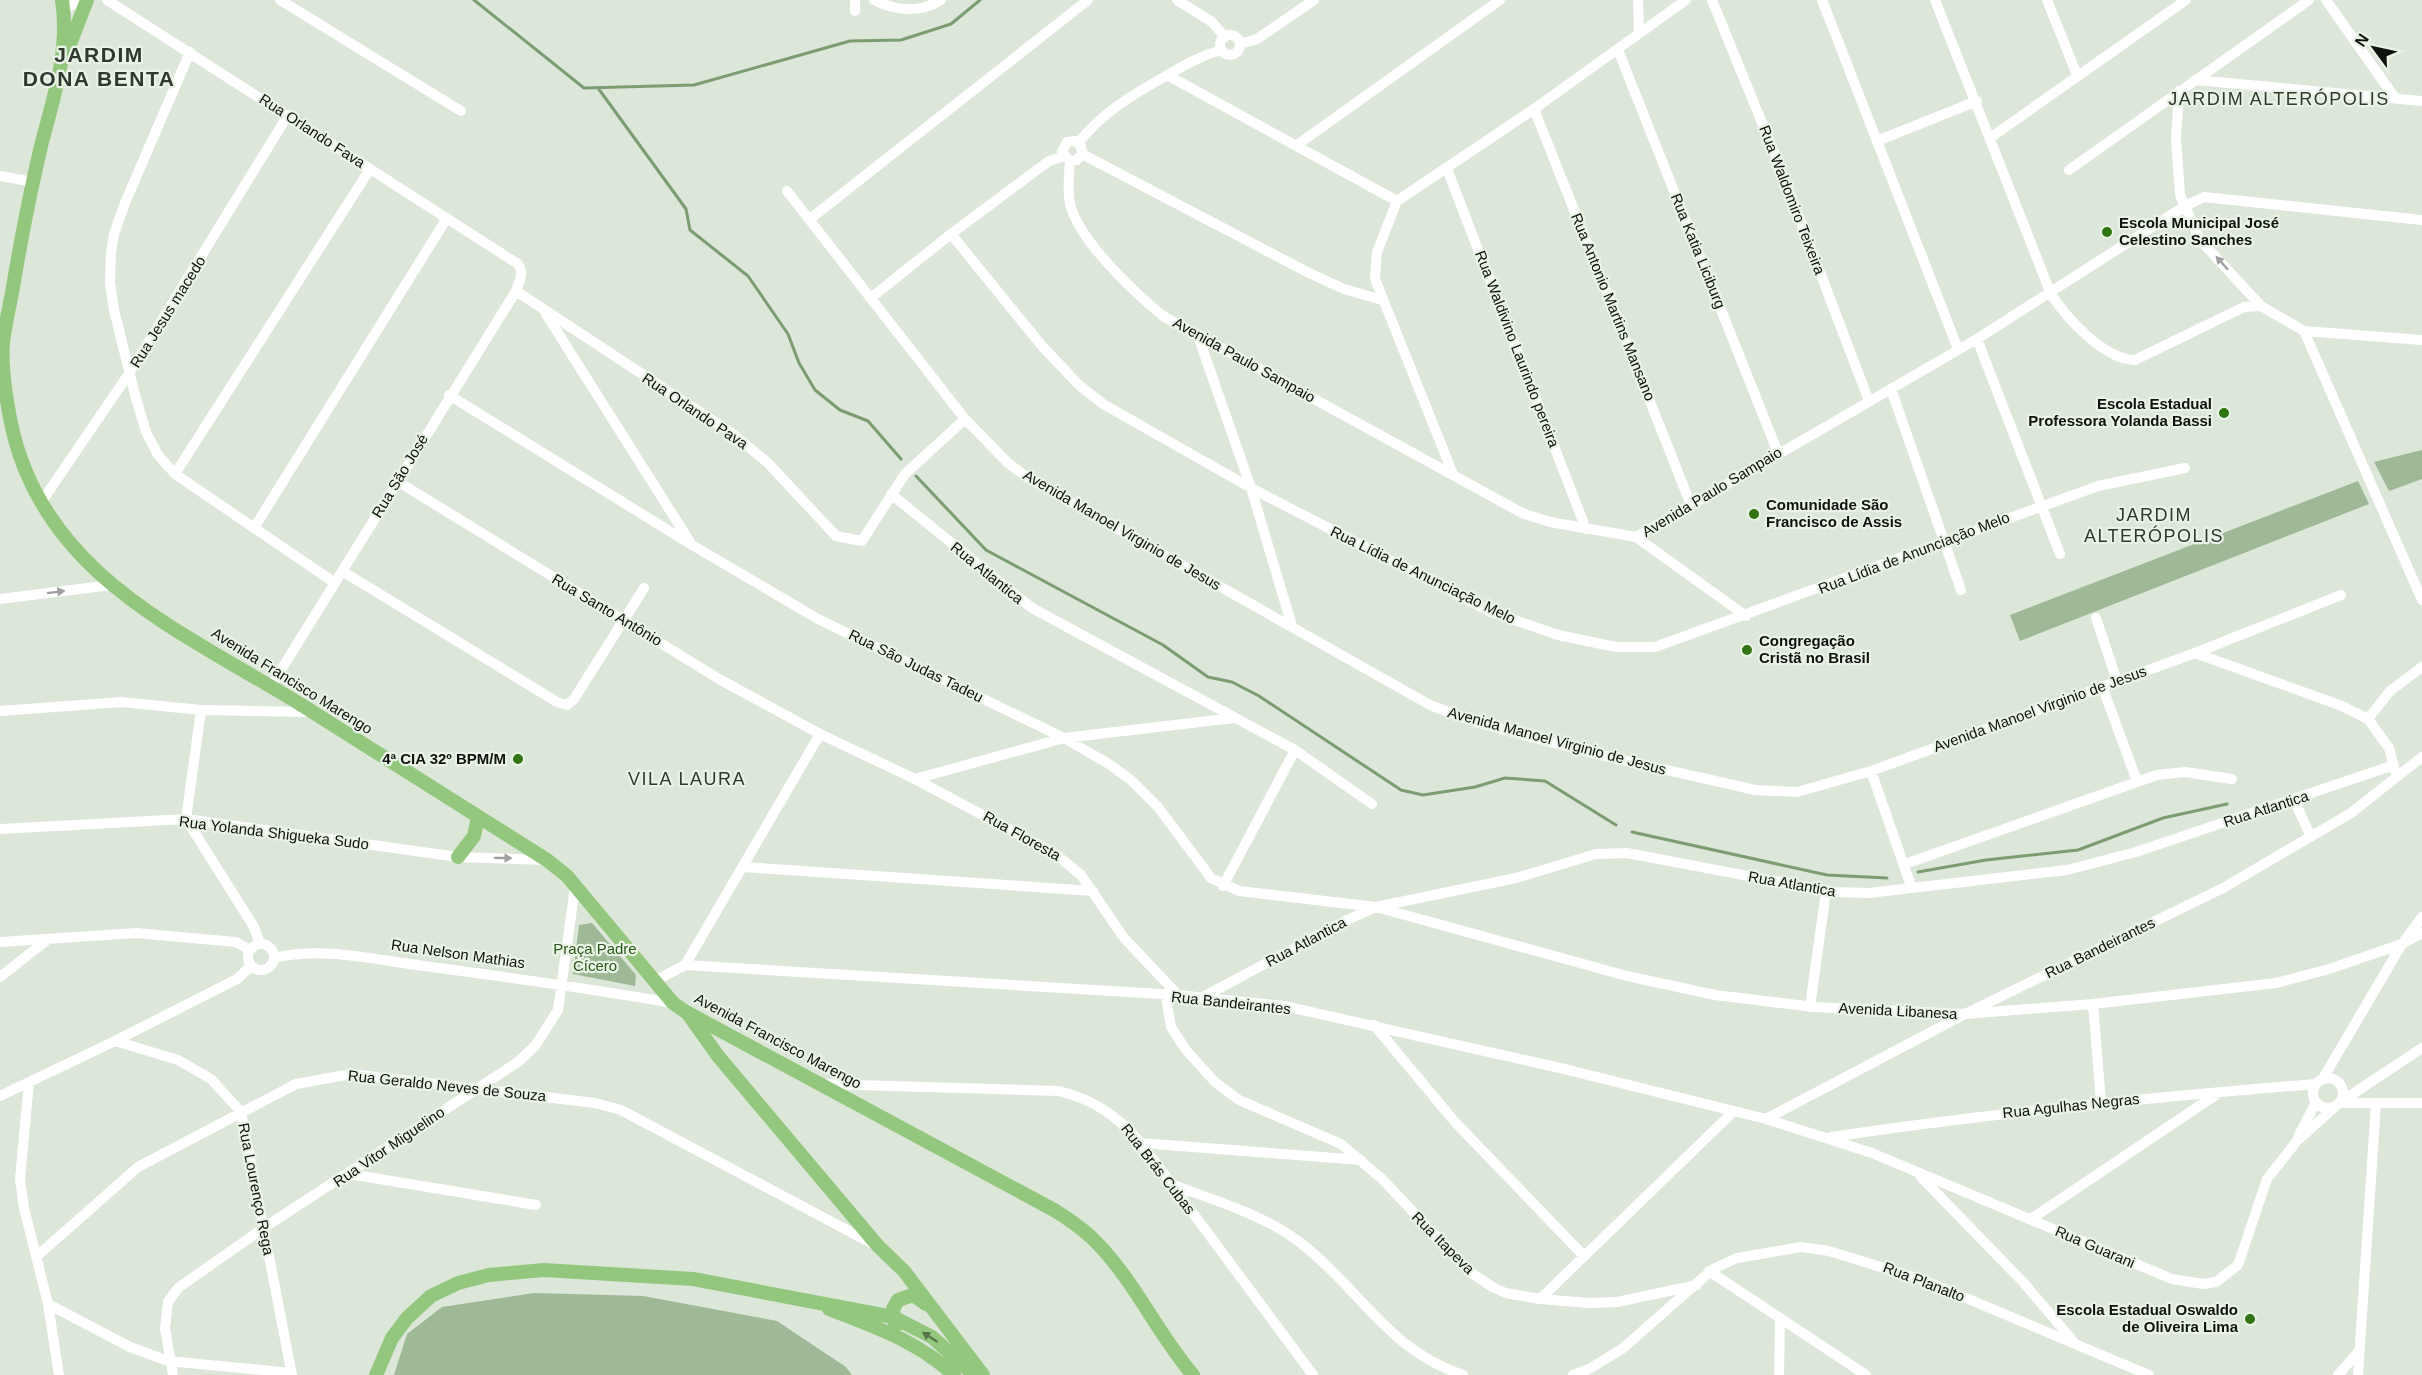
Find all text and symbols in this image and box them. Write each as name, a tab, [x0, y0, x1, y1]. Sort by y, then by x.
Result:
north arrow	[2344, 18, 2404, 78]
text: N	[2352, 31, 2372, 50]
district label: JARDIM DONA BENTA	[23, 43, 175, 90]
district label: JARDIM ALTERÓPOLIS	[2168, 88, 2390, 109]
street label: Rua Orlando Fava	[256, 90, 369, 171]
street label: Rua Waldomiro Teixeira	[1756, 123, 1829, 277]
street label: Rua Katia Liciburg	[1668, 191, 1729, 311]
street label: Rua Antonio Martins Mansano	[1568, 210, 1659, 403]
place label: Escola Municipal José Celestino Sanches	[2119, 214, 2279, 248]
marker: Escola Municipal José Celestino Sanches	[2100, 225, 2114, 239]
street label: Rua Waldivino Laurindo pereira	[1472, 248, 1563, 450]
street label: Rua Jesus macedo	[126, 253, 209, 371]
one-way arrow	[2216, 256, 2229, 271]
street label: Avenida Paulo Sampaio	[1170, 313, 1318, 406]
street label: Rua Orlando Pava	[639, 369, 752, 453]
place label: Escola Estadual Professora Yolanda Bassi	[2028, 395, 2212, 429]
marker: Escola Estadual Professora Yolanda Bassi	[2217, 406, 2231, 420]
street label: Rua São José	[368, 431, 431, 521]
street label: Avenida Paulo Sampaio	[1639, 443, 1785, 540]
street label: Avenida Manoel Virginio de Jesus	[1020, 466, 1224, 593]
place label: Comunidade São Francisco de Assis	[1766, 496, 1902, 530]
district label: JARDIM ALTERÓPOLIS	[2084, 505, 2224, 546]
marker: Comunidade São Francisco de Assis	[1747, 507, 1761, 521]
street label: Rua Lídia de Anunciação Melo	[1816, 508, 2012, 597]
street label: Rua Lídia de Anunciação Melo	[1328, 522, 1518, 627]
street label: Rua Atlantica	[948, 538, 1028, 607]
street label: Rua Santo Antônio	[549, 570, 665, 649]
one-way arrow	[46, 587, 65, 597]
street label: Avenida Francisco Marengo	[209, 624, 376, 737]
street label: Rua São Judas Tadeu	[846, 626, 986, 705]
place label: Congregação Cristã no Brasil	[1759, 632, 1870, 666]
marker: Congregação Cristã no Brasil	[1740, 643, 1754, 657]
street label: Avenida Manoel Virginio de Jesus	[1931, 662, 2149, 755]
street label: Avenida Manoel Virginio de Jesus	[1446, 703, 1668, 778]
place label: 4ª CIA 32º BPM/M	[382, 750, 506, 767]
marker: 4ª CIA 32º BPM/M	[511, 752, 525, 766]
district label: VILA LAURA	[628, 769, 746, 789]
street label: Rua Atlantica	[2221, 787, 2311, 830]
street label: Rua Floresta	[981, 807, 1064, 864]
street label: Rua Yolanda Shigueka Sudo	[178, 812, 370, 853]
one-way arrow	[493, 854, 512, 863]
street label: Rua Atlantica	[1747, 867, 1838, 900]
street label: Rua Atlantica	[1263, 913, 1349, 970]
street label: Rua Bandeirantes	[2042, 914, 2157, 982]
street label: Rua Nelson Mathias	[390, 936, 526, 971]
park label: Praça Padre Cícero	[553, 940, 637, 974]
street label: Rua Bandeirantes	[1170, 988, 1292, 1017]
street label: Avenida Francisco Marengo	[692, 989, 865, 1092]
street label: Avenida Libanesa	[1838, 999, 1959, 1022]
street label: Rua Geraldo Neves de Souza	[347, 1067, 548, 1104]
street label: Rua Agulhas Negras	[2002, 1090, 2140, 1121]
street label: Rua Vitor Miguelino	[330, 1103, 448, 1190]
street label: Rua Brás Cubas	[1118, 1120, 1199, 1217]
street label: Rua Lourenço Rega	[235, 1121, 278, 1257]
street label: Rua Itapeva	[1409, 1208, 1478, 1278]
street label: Rua Guarani	[2053, 1222, 2138, 1271]
street label: Rua Planalto	[1881, 1258, 1967, 1305]
place label: Escola Estadual Oswaldo de Oliveira Lima	[2056, 1301, 2239, 1335]
marker: Escola Estadual Oswaldo de Oliveira Lima	[2243, 1312, 2257, 1326]
one-way arrow	[922, 1331, 939, 1342]

